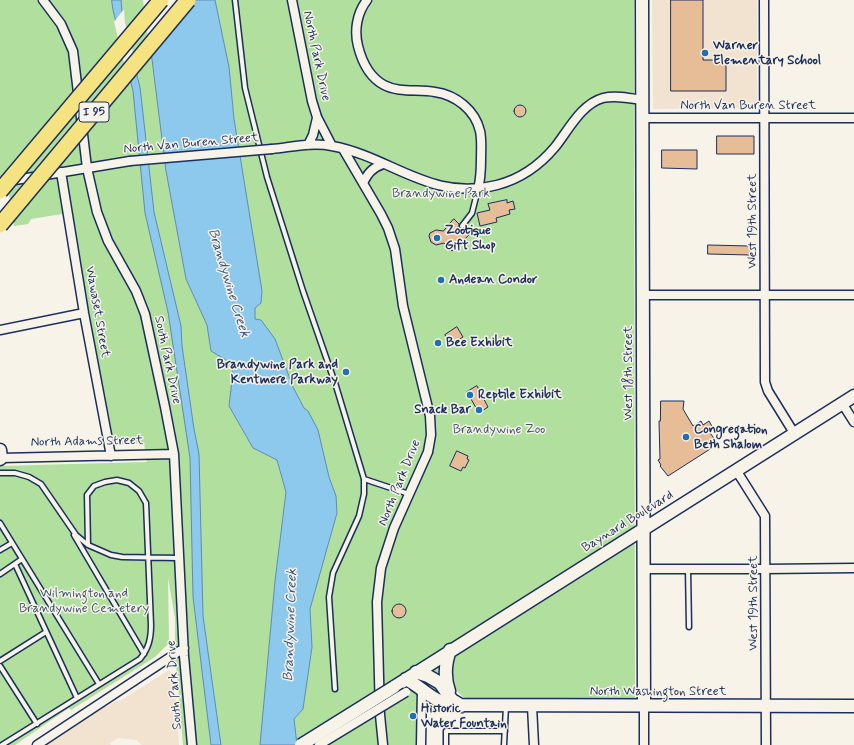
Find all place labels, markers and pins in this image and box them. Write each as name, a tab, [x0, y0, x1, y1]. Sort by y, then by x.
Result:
place label: Warner Elementary School	[713, 38, 821, 69]
marker: Warner Elementary School	[700, 48, 710, 58]
place label: Zootique Gift Shop	[445, 223, 496, 254]
marker: Zootique Gift Shop	[432, 233, 442, 243]
place label: Andean Condor	[449, 272, 538, 288]
marker: Andean Condor	[436, 275, 446, 285]
place label: Bee Exhibit	[446, 335, 512, 351]
marker: Bee Exhibit	[433, 338, 443, 348]
place label: Brandywine Park and Kentmere Parkway	[217, 357, 338, 388]
marker: Brandywine Park and Kentmere Parkway	[341, 367, 351, 377]
place label: Reptile Exhibit	[478, 387, 562, 403]
marker: Reptile Exhibit	[465, 390, 475, 400]
place label: Snack Bar	[414, 402, 471, 418]
marker: Snack Bar	[474, 405, 484, 415]
place label: Congregation Beth Shalom	[694, 422, 768, 453]
marker: Congregation Beth Shalom	[681, 432, 691, 442]
place label: Historic Water Fountain	[421, 701, 507, 732]
marker: Historic Water Fountain	[408, 711, 418, 721]

